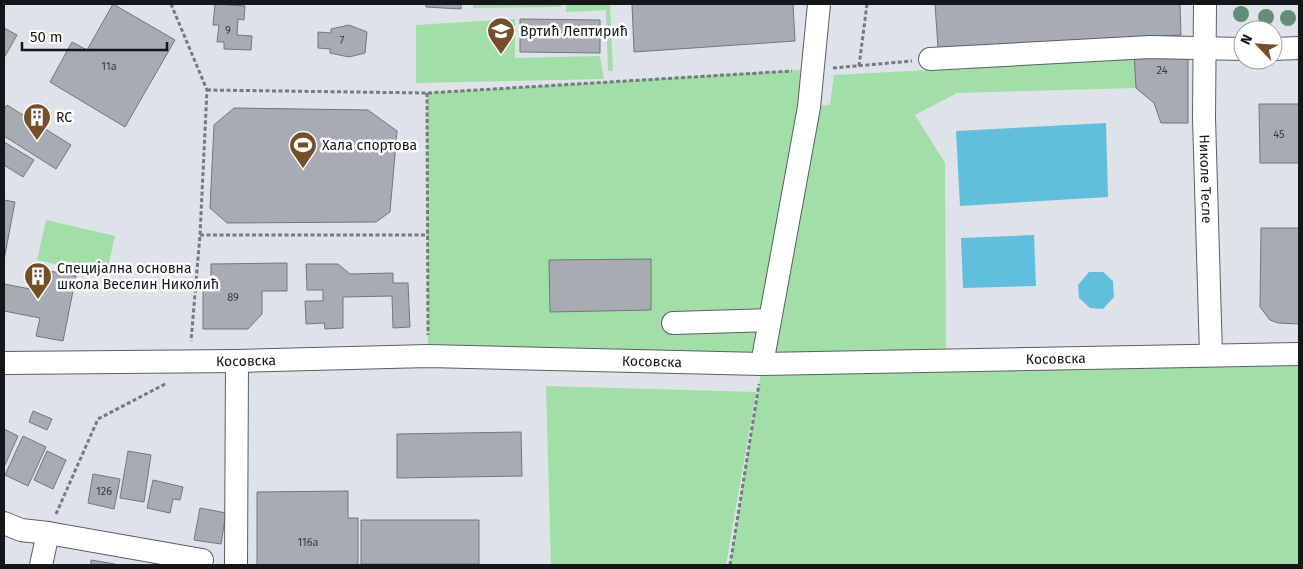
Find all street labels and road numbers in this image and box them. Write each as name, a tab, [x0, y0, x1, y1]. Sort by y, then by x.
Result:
street label: Николе Тесле	[1196, 134, 1216, 224]
street label: Косовска	[1026, 349, 1086, 368]
street label: Косовска	[216, 351, 276, 370]
street label: Косовска	[622, 352, 682, 371]

